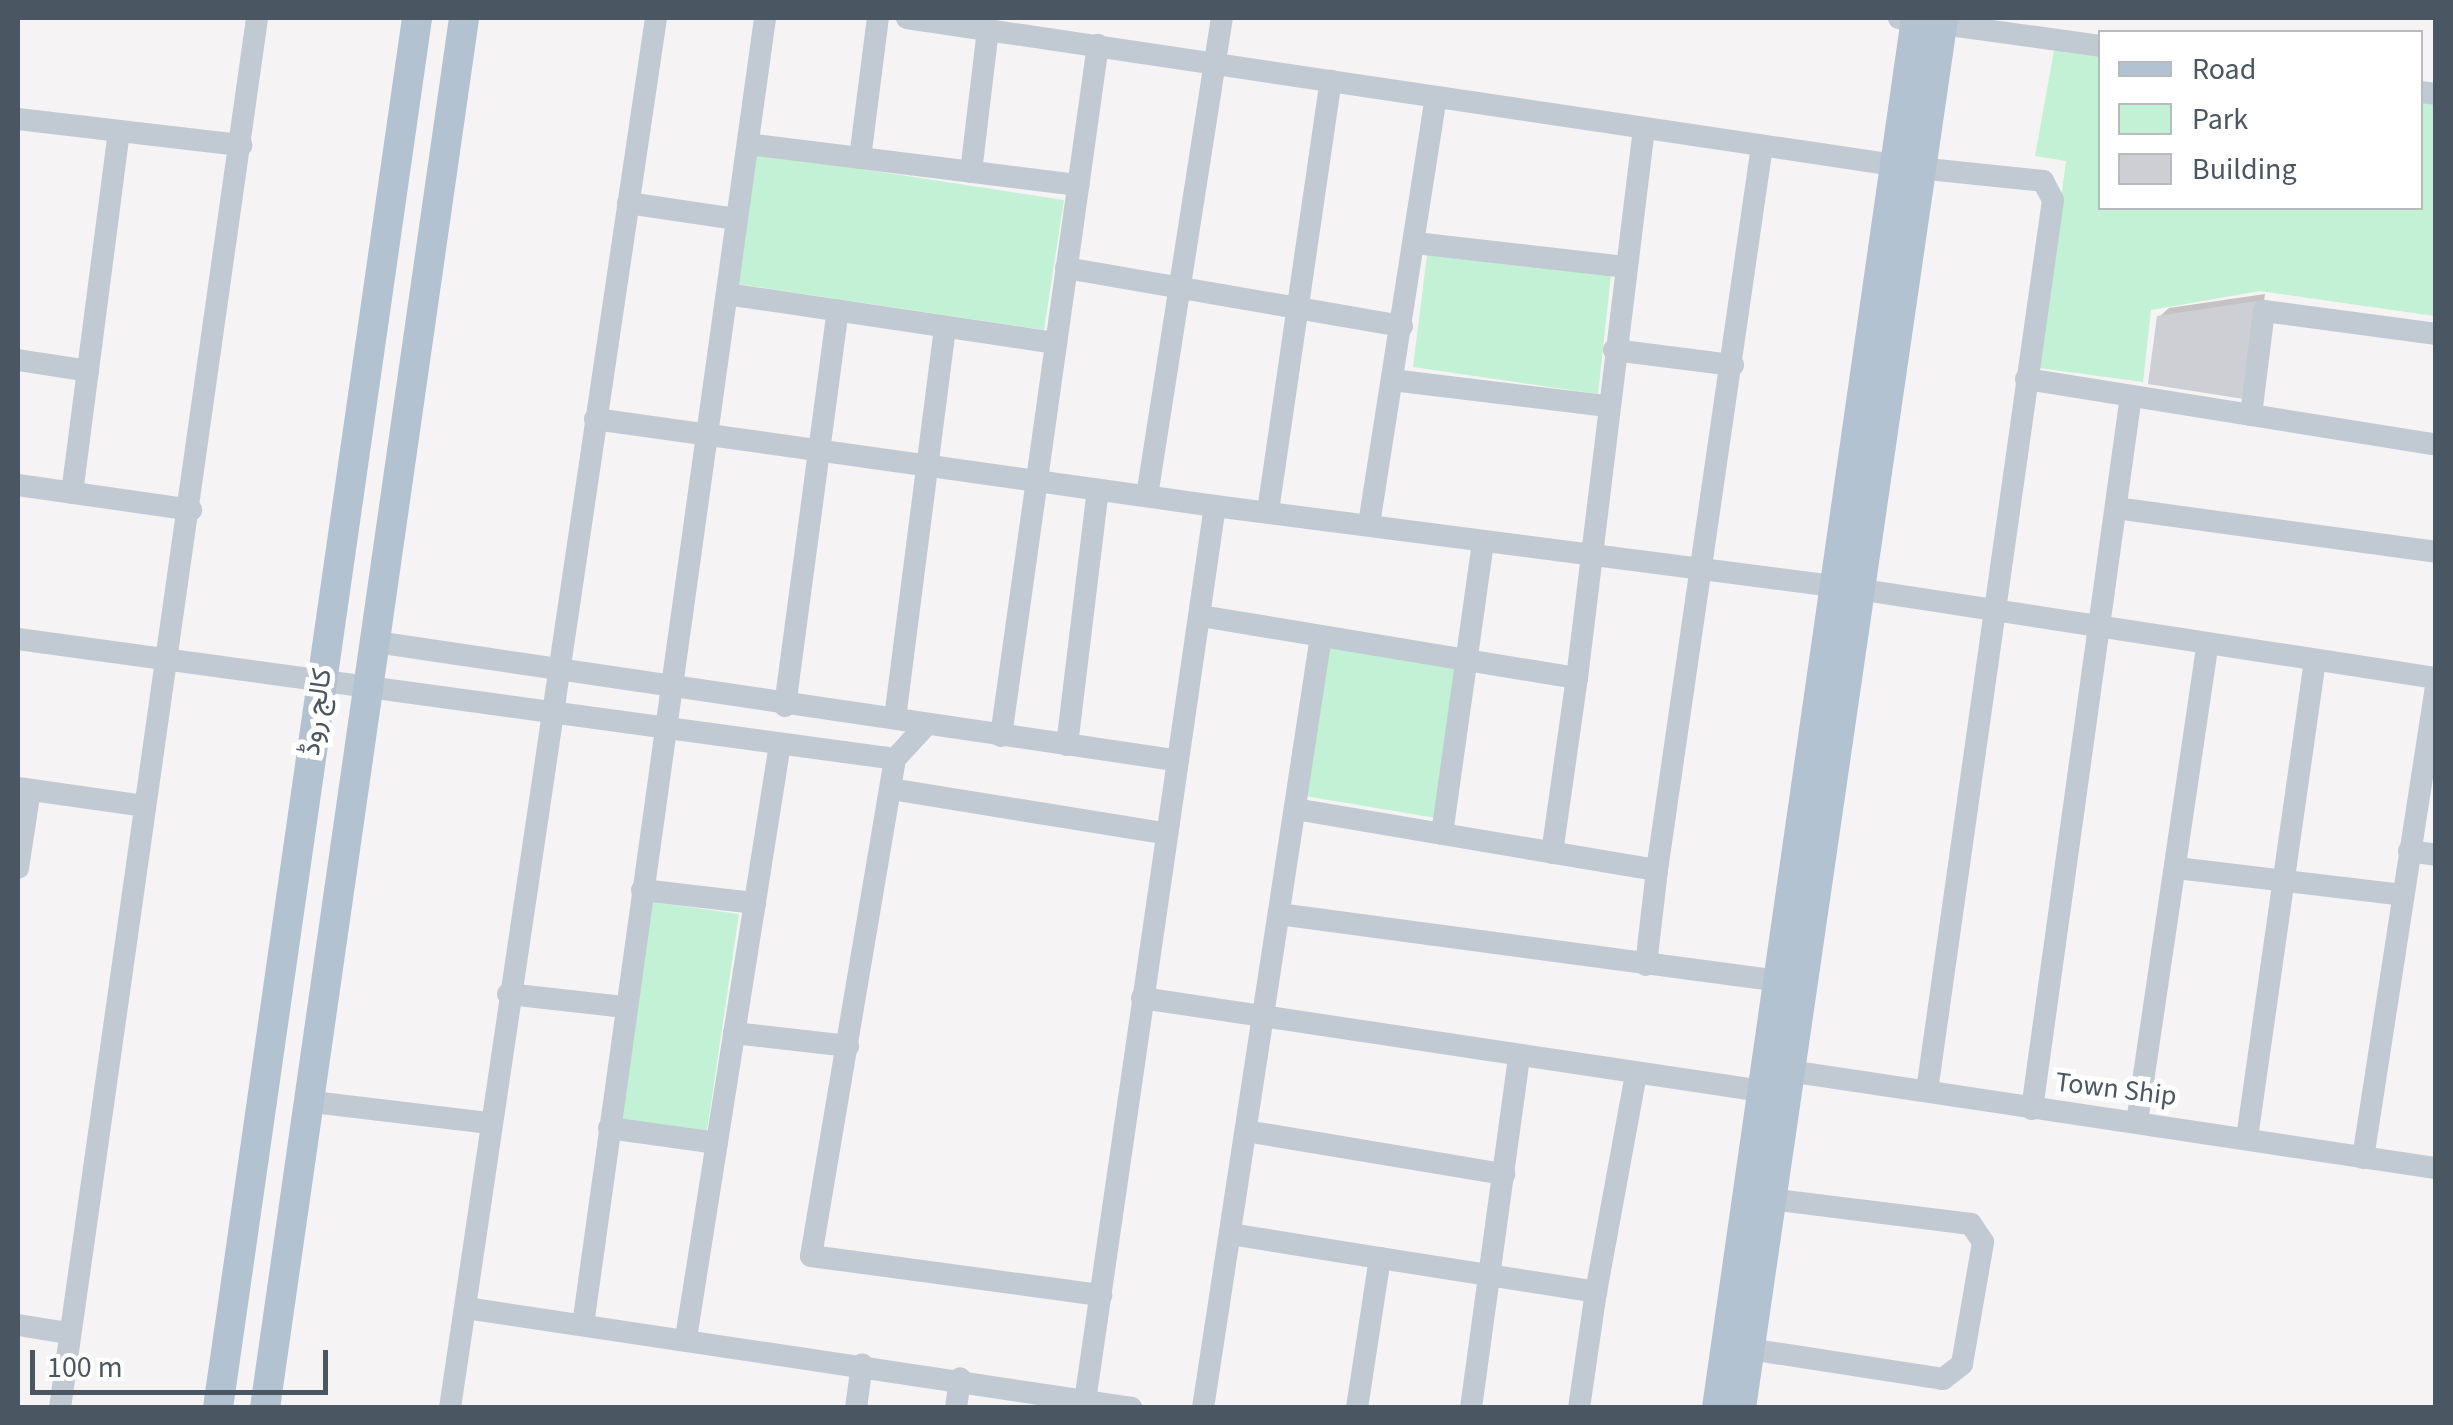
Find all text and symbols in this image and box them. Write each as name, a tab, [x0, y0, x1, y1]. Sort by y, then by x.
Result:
legend	[2098, 30, 2423, 210]
text: Road	[2192, 48, 2256, 91]
text: Park	[2192, 98, 2248, 141]
text: Building	[2192, 148, 2297, 191]
street label: کالج روڈ	[293, 666, 339, 758]
street label: Town Ship	[2053, 1065, 2179, 1113]
scale bar	[35, 1330, 332, 1392]
text: 100 m	[47, 1346, 123, 1389]

